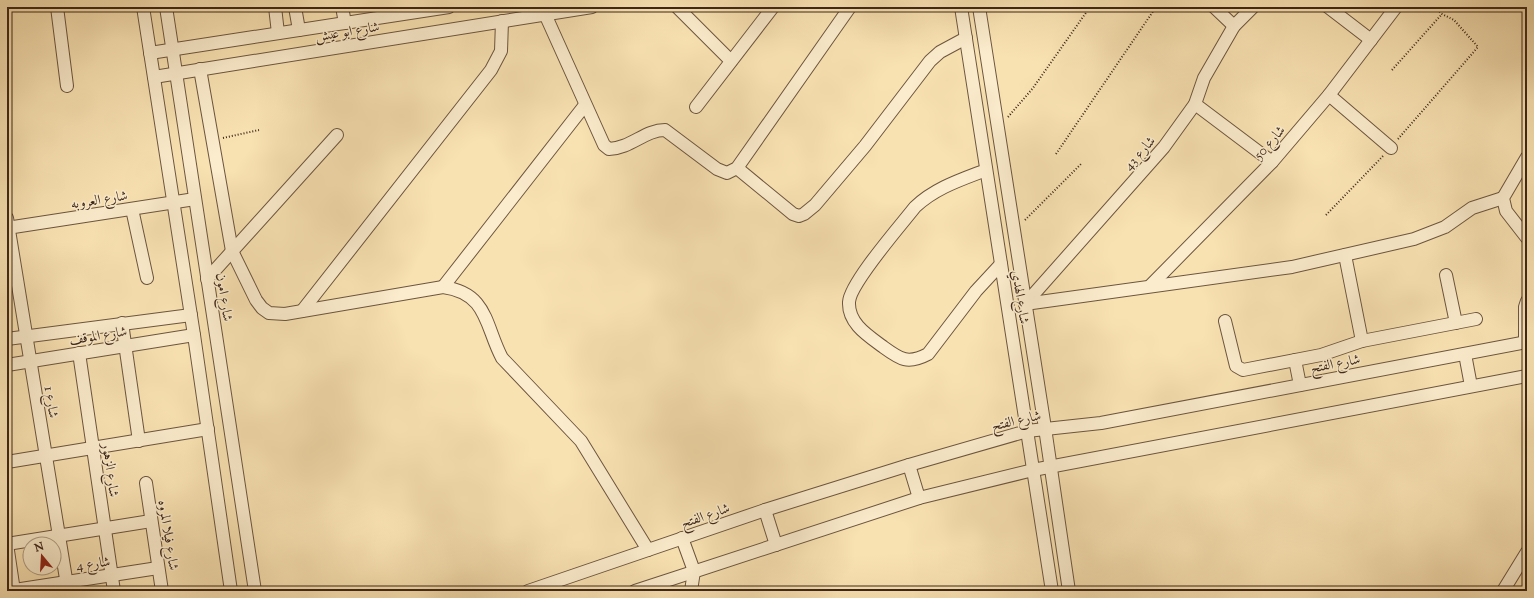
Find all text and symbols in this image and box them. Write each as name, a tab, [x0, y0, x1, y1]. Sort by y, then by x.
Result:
street label: شارع ابو عيش	[314, 18, 381, 48]
street label: شارع 50	[1249, 122, 1291, 166]
street label: شارع 43	[1120, 133, 1161, 176]
street label: شارع العروبه	[69, 187, 129, 215]
street label: شارع الهدي	[1005, 269, 1033, 326]
street label: شارع امون	[209, 272, 237, 323]
street label: شارع الموقف	[68, 323, 129, 351]
street label: شارع الفتح	[1309, 350, 1362, 381]
street label: شارع 1	[38, 385, 62, 420]
street label: شارع الفتح	[990, 407, 1044, 438]
street label: شارع الزهور	[95, 440, 123, 499]
street label: شارع فيلا المروه	[152, 499, 182, 572]
street label: شارع الفتح	[679, 499, 733, 536]
north arrow	[22, 536, 62, 576]
text: N	[32, 538, 46, 557]
street label: شارع 4	[75, 553, 112, 577]

